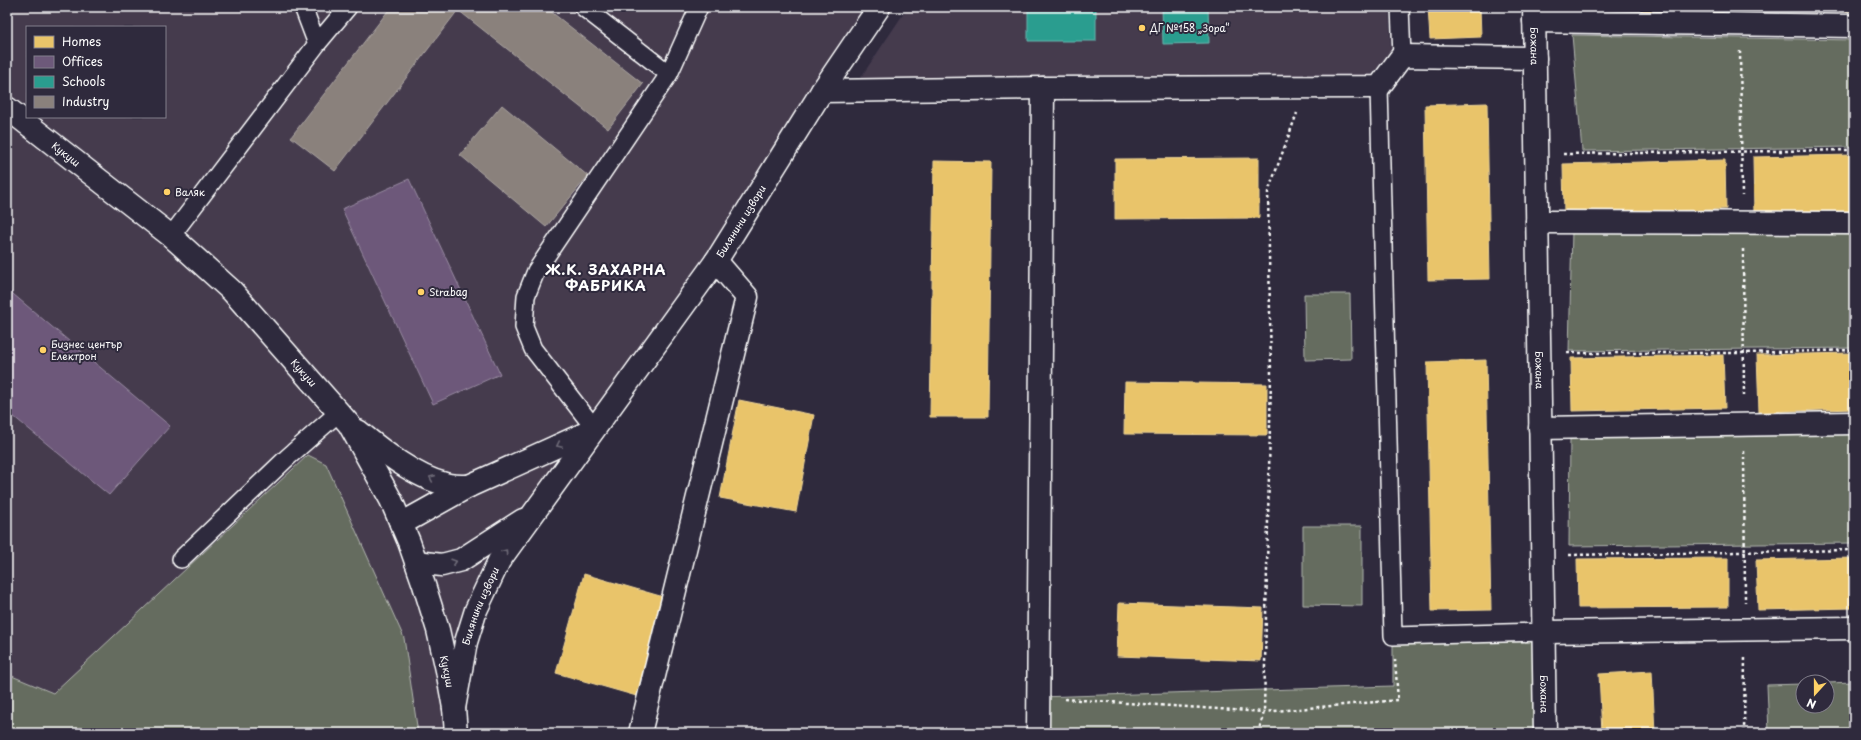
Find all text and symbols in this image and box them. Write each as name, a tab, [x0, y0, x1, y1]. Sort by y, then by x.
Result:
place label: ДГ №158 „Зора“	[1149, 20, 1229, 35]
marker: ДГ №158 „Зора“	[1137, 23, 1147, 33]
legend	[26, 26, 166, 118]
street label: Божана	[1527, 27, 1543, 66]
text: Homes	[62, 32, 101, 50]
text: Offices	[62, 52, 103, 70]
text: Schools	[62, 72, 106, 90]
text: Industry	[62, 92, 110, 110]
street label: Кукуш	[49, 138, 84, 170]
street label: Билянини извори	[712, 181, 769, 260]
place label: Валяк	[175, 184, 205, 199]
marker: Валяк	[162, 187, 172, 197]
district label: Ж.К. ЗАХАРНА ФАБРИКА	[544, 259, 667, 296]
place label: Strabag	[429, 284, 468, 299]
marker: Strabag	[416, 287, 426, 297]
place label: Бизнес център Електрон	[51, 336, 122, 363]
marker: Бизнес център Електрон	[38, 345, 48, 355]
street label: Божана	[1532, 351, 1548, 390]
street label: Кукуш	[288, 355, 321, 390]
one-way arrow	[556, 440, 563, 448]
one-way arrow	[428, 475, 436, 483]
one-way arrow	[500, 550, 507, 557]
one-way arrow	[450, 558, 457, 567]
street label: Билянини извори	[458, 564, 502, 647]
street label: Кукуш	[437, 654, 458, 689]
north arrow	[1795, 674, 1835, 714]
street label: Божана	[1537, 675, 1553, 714]
text: N	[1804, 694, 1818, 713]

